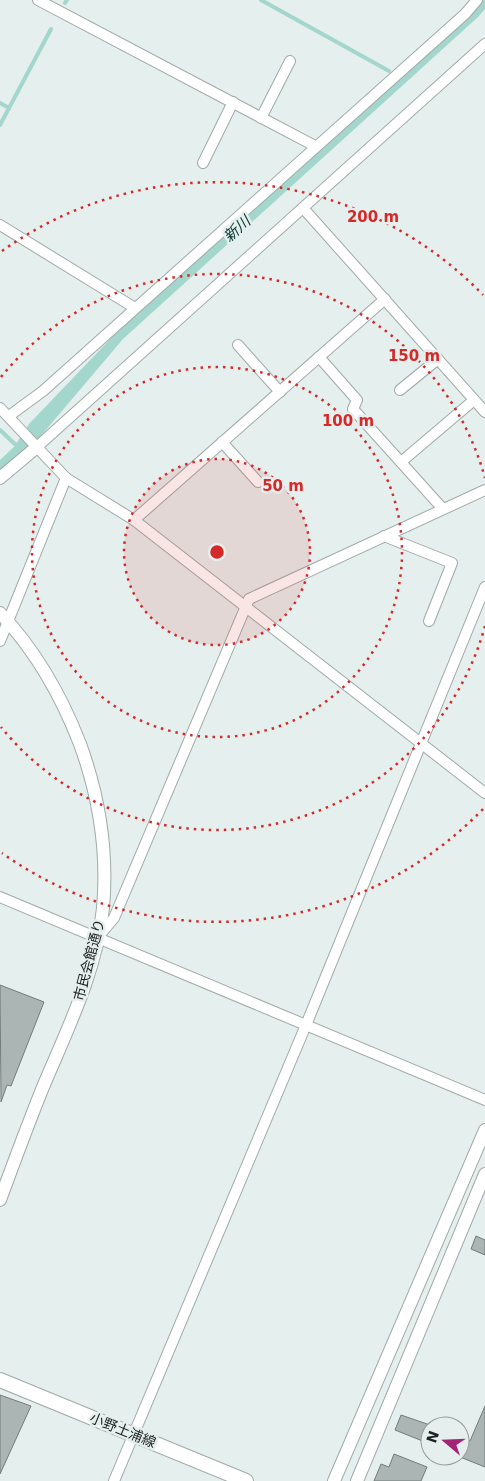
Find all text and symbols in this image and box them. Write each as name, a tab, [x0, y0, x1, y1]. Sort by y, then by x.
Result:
text: 200 m	[347, 208, 399, 226]
water label: 新川	[220, 211, 256, 246]
text: 150 m	[388, 347, 440, 365]
text: 100 m	[322, 412, 374, 430]
text: 50 m	[262, 477, 304, 495]
centre of rings	[208, 543, 226, 561]
street label: 市民会館通り	[70, 917, 108, 1003]
street label: 小野土浦線	[88, 1409, 158, 1451]
north arrow	[420, 1416, 470, 1466]
text: N	[423, 1429, 442, 1445]

